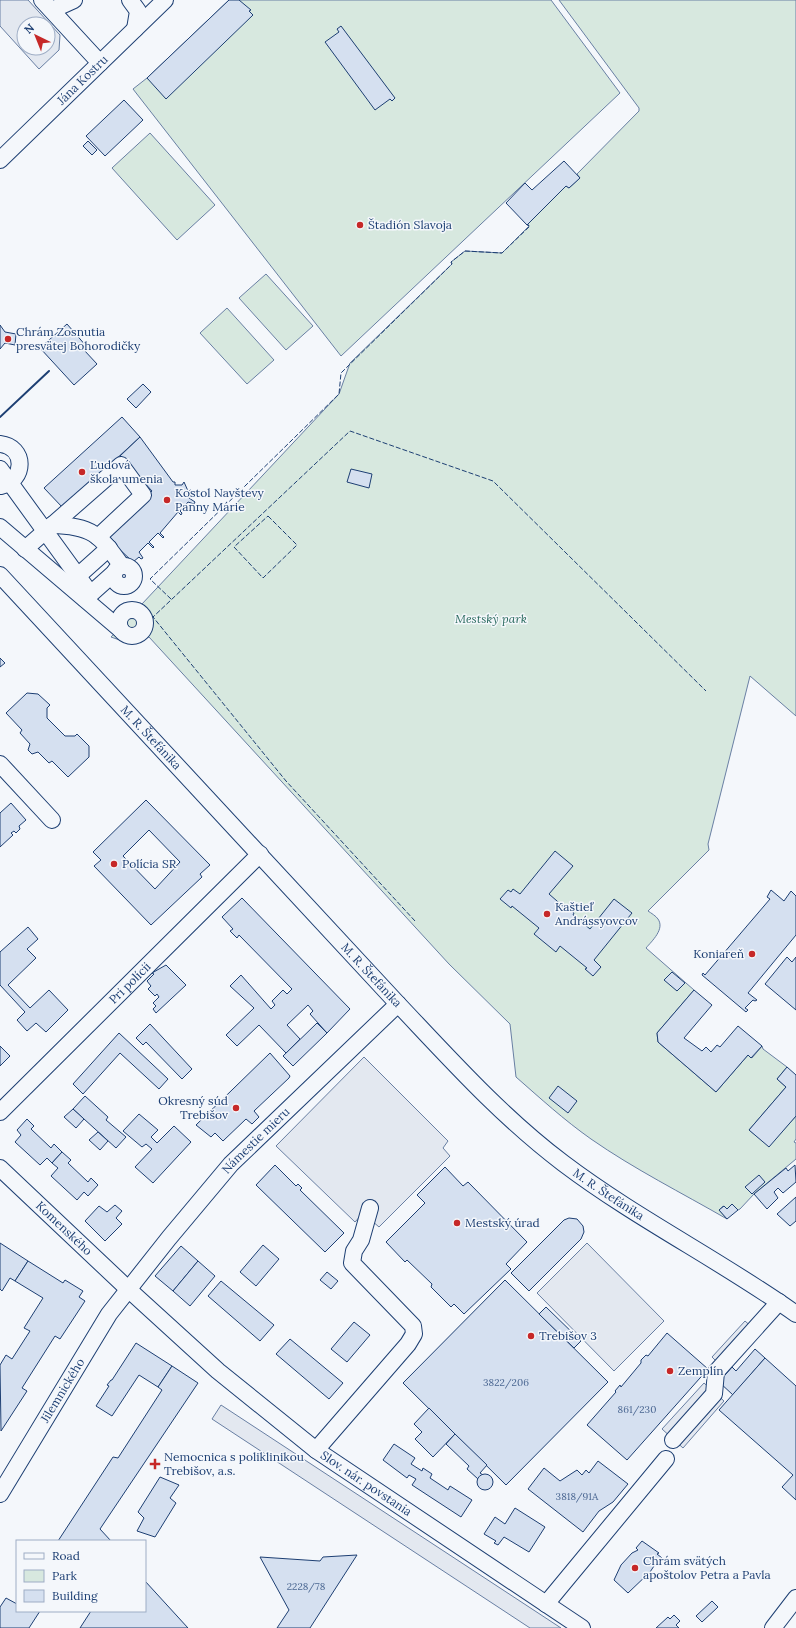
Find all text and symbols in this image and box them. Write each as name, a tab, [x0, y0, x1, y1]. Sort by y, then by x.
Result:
north arrow	[16, 16, 56, 56]
text: N	[21, 20, 37, 37]
street label: Jána Kostru	[53, 52, 111, 108]
place label: Štadión Slavoja	[368, 217, 452, 232]
marker: Štadión Slavoja	[355, 220, 365, 230]
place label: Chrám Zosnutia presvätej Bohorodičky	[16, 324, 141, 353]
marker: Chrám Zosnutia presvätej Bohorodičky	[3, 334, 13, 344]
place label: Ľudová škola umenia	[90, 457, 163, 486]
marker: Ľudová škola umenia	[77, 467, 87, 477]
place label: Kostol Navštevy Panny Márie	[175, 485, 265, 514]
marker: Kostol Navštevy Panny Márie	[162, 495, 172, 505]
park label: Mestský park	[455, 611, 527, 626]
street label: M. R. Štefánika	[118, 702, 185, 773]
place label: Polícia SR	[122, 856, 177, 871]
marker: Polícia SR	[109, 859, 119, 869]
place label: Kaštieľ Andrássyovcov	[554, 899, 639, 928]
marker: Kaštieľ Andrássyovcov	[542, 909, 552, 919]
street label: M. R. Štefánika	[338, 940, 405, 1010]
place label: Koniareň	[693, 946, 744, 961]
marker: Koniareň	[747, 949, 757, 959]
street label: Pri polícii	[105, 959, 154, 1007]
place label: Okresný súd Trebišov	[158, 1093, 229, 1122]
marker: Okresný súd Trebišov	[231, 1103, 241, 1113]
street label: Námestie mieru	[218, 1104, 293, 1176]
street label: M. R. Štefánika	[570, 1165, 647, 1223]
street label: Komenského	[33, 1198, 96, 1258]
place label: Mestský úrad	[465, 1215, 540, 1230]
marker: Mestský úrad	[452, 1218, 462, 1228]
place label: Trebišov 3	[539, 1328, 597, 1343]
marker: Trebišov 3	[526, 1331, 536, 1341]
street label: Jilemnického	[37, 1355, 87, 1426]
place label: Zemplín	[678, 1363, 724, 1378]
marker: Zemplín	[665, 1366, 675, 1376]
house number: 3822/206	[483, 1376, 529, 1389]
house number: 861/230	[618, 1403, 656, 1416]
street label: Slov. nár. povstania	[318, 1447, 415, 1519]
place label: Nemocnica s poliklinikou Trebišov, a.s.	[164, 1449, 304, 1478]
marker: Nemocnica s poliklinikou Trebišov, a.s.	[149, 1458, 161, 1470]
house number: 3818/91A	[556, 1490, 599, 1503]
legend	[16, 1540, 146, 1612]
text: Road	[52, 1548, 80, 1563]
place label: Chrám svätých apoštolov Petra a Pavla	[643, 1553, 771, 1582]
marker: Chrám svätých apoštolov Petra a Pavla	[630, 1563, 640, 1573]
text: Park	[52, 1568, 78, 1583]
house number: 2228/78	[287, 1580, 326, 1593]
text: Building	[52, 1588, 98, 1603]

